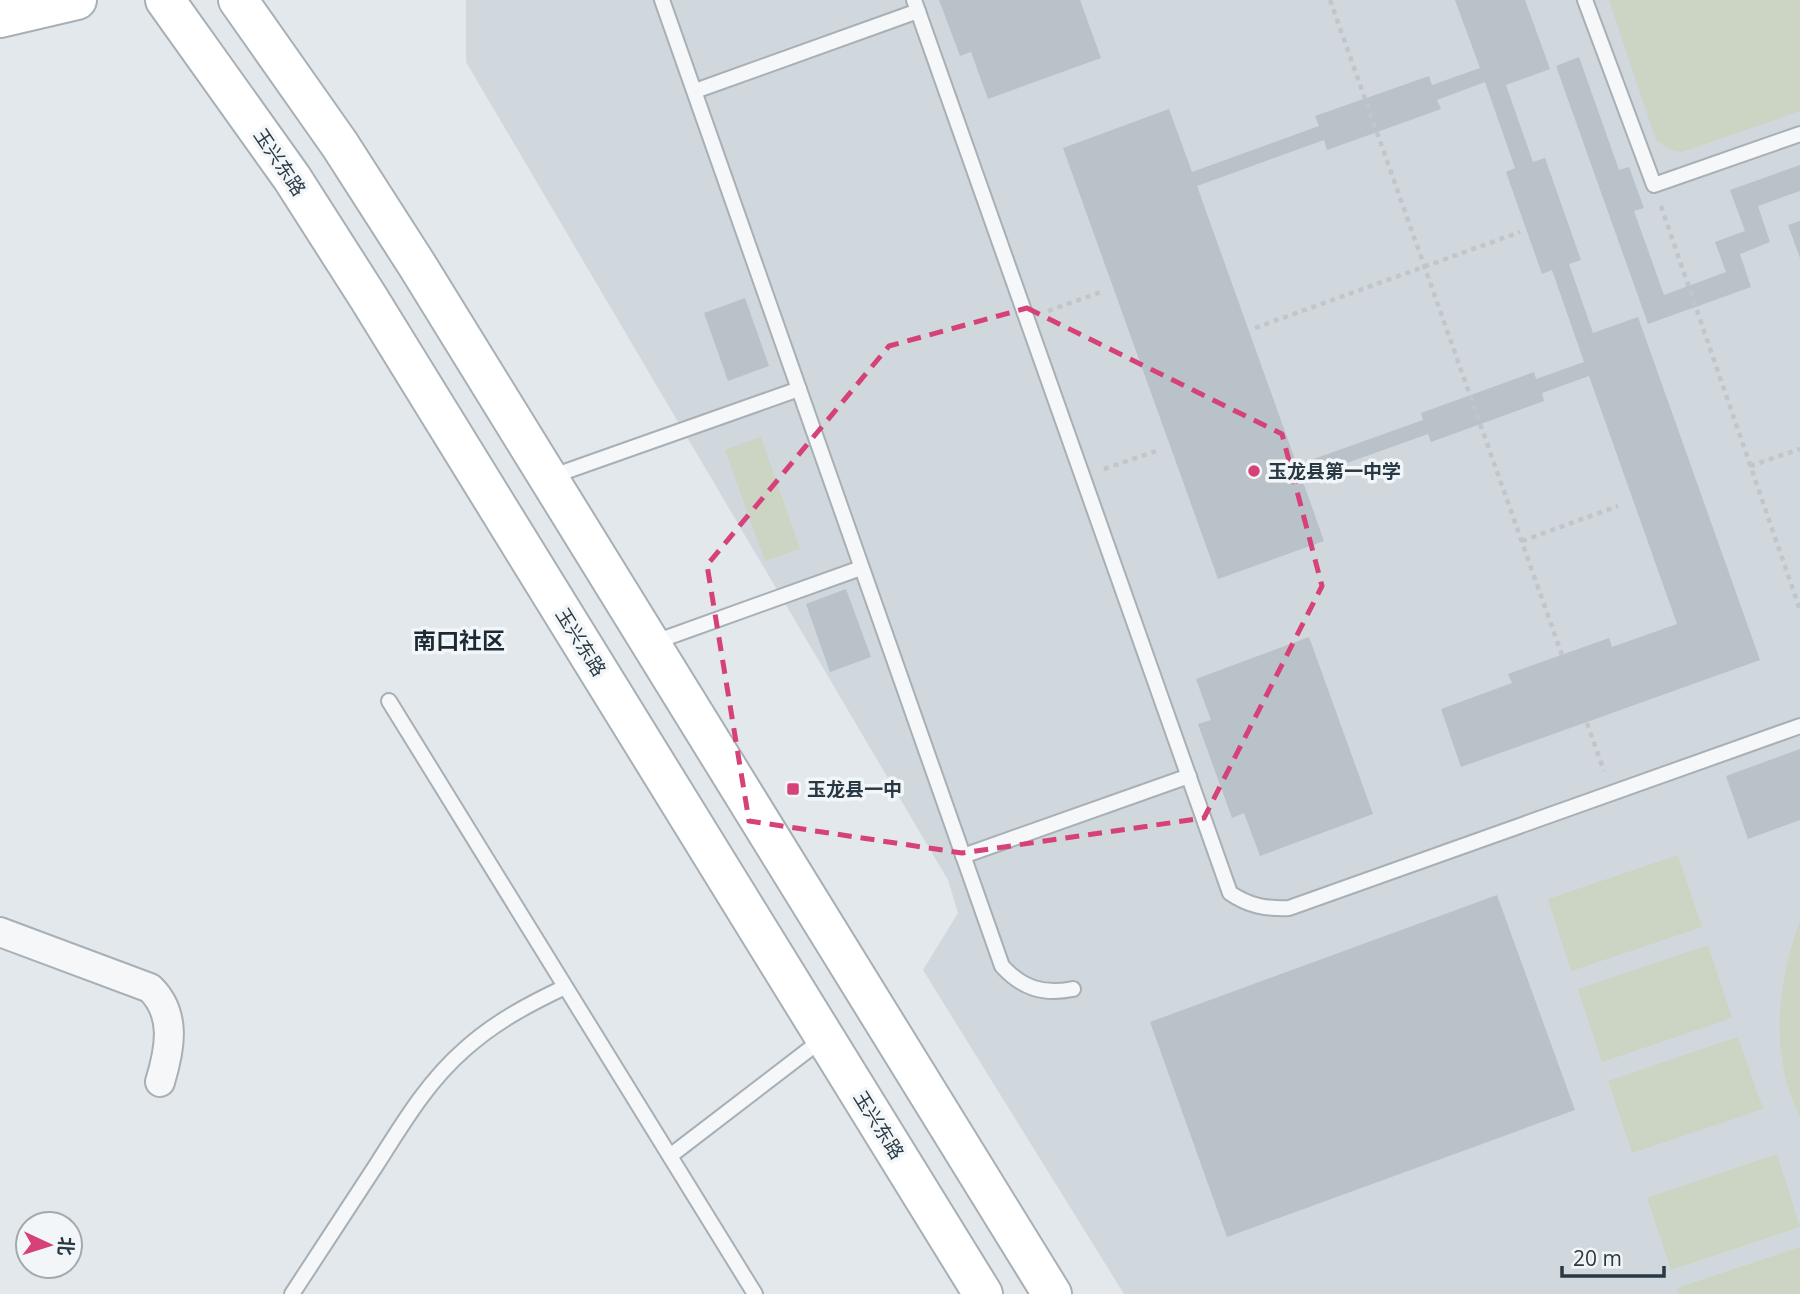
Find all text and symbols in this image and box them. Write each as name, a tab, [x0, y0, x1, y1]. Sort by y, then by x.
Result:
street label: 玉兴东路	[248, 123, 312, 201]
place label: 玉龙县第一中学	[1268, 458, 1401, 484]
marker: 玉龙县第一中学	[1246, 463, 1262, 479]
street label: 玉兴东路	[550, 603, 612, 681]
district label: 南口社区	[413, 624, 505, 656]
place label: 玉龙县一中	[807, 776, 902, 802]
marker: 玉龙县一中	[785, 781, 801, 797]
street label: 玉兴东路	[848, 1086, 910, 1164]
north arrow	[14, 1210, 84, 1280]
scale bar	[1562, 1234, 1664, 1278]
text: 北	[52, 1236, 80, 1257]
text: 20 m	[1573, 1244, 1622, 1272]

